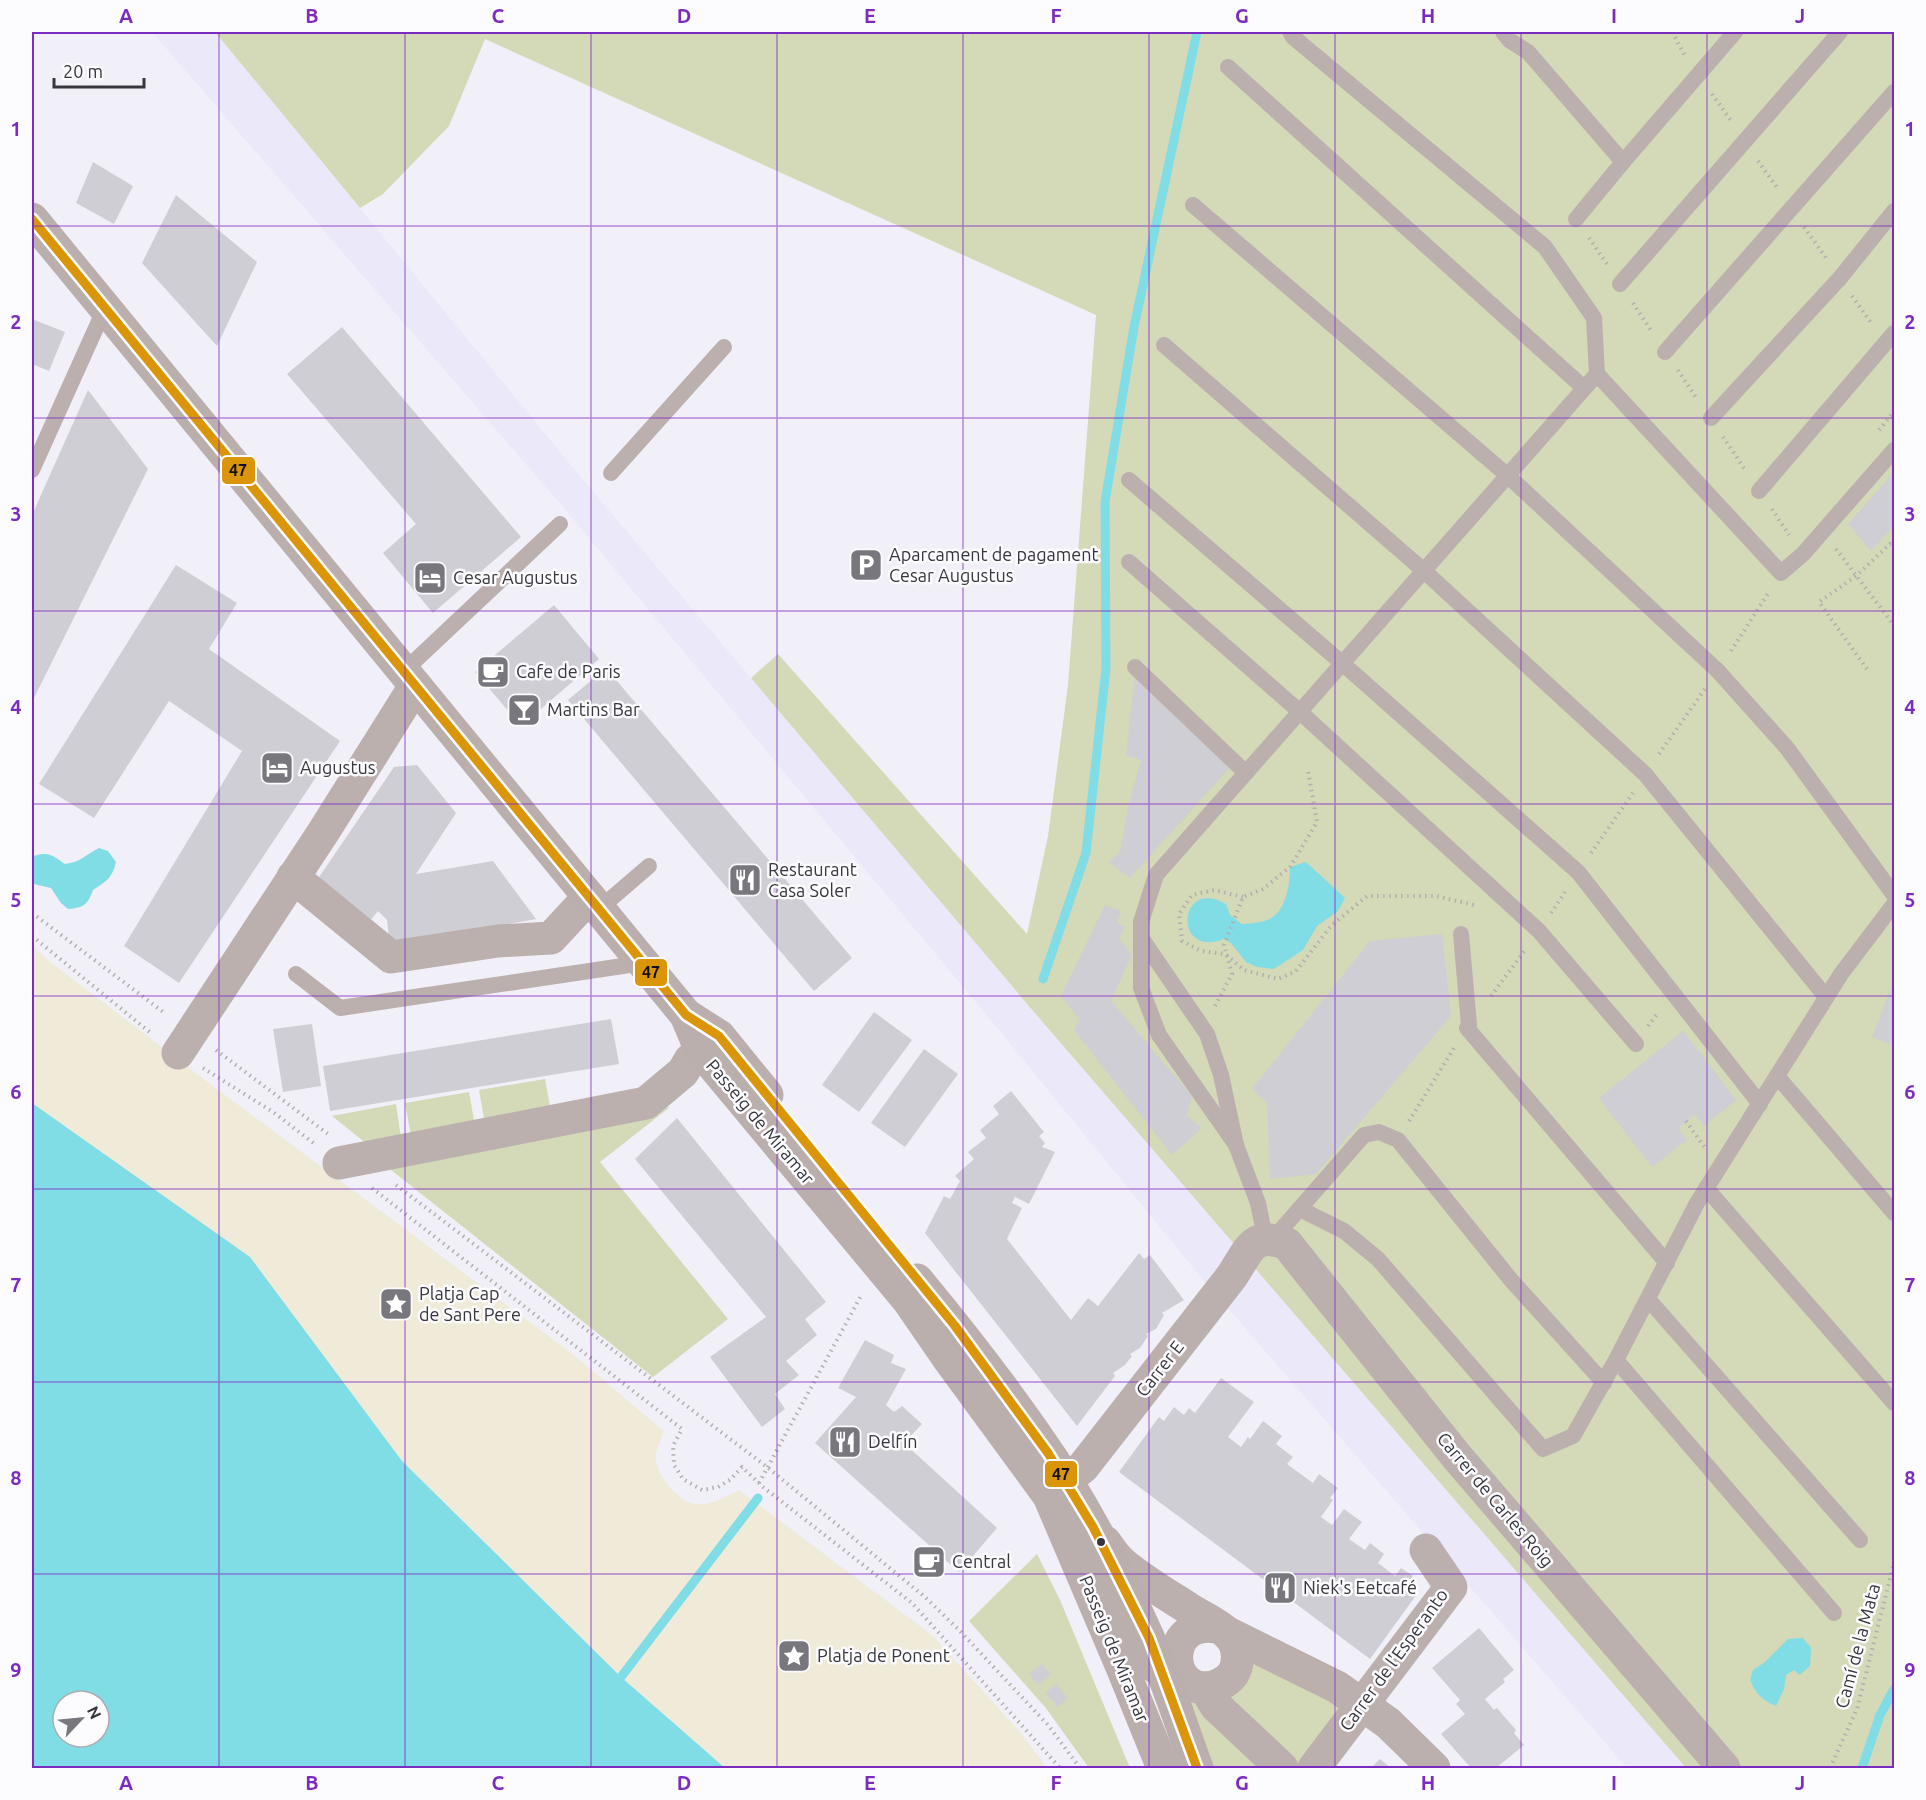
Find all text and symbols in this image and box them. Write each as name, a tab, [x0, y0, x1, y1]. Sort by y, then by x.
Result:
text: A	[119, 4, 133, 27]
text: B	[305, 4, 319, 27]
text: C	[492, 4, 505, 27]
text: D	[677, 4, 691, 27]
text: E	[864, 4, 876, 27]
text: F	[1050, 4, 1062, 27]
text: G	[1235, 4, 1249, 27]
text: H	[1421, 4, 1435, 27]
text: I	[1611, 4, 1617, 27]
text: J	[1795, 4, 1805, 27]
scale bar	[54, 51, 144, 89]
text: 20 m	[63, 61, 103, 81]
text: 1	[10, 117, 22, 140]
text: 1	[1904, 117, 1916, 140]
text: 2	[10, 310, 22, 333]
text: 2	[1904, 310, 1916, 333]
line badge: 47	[221, 456, 256, 485]
text: 47	[229, 461, 247, 479]
text: 3	[10, 502, 22, 525]
text: 3	[1904, 502, 1916, 525]
place label: Aparcament de pagament Cesar Augustus	[889, 544, 1099, 585]
parking icon: Aparcament de pagament Cesar Augustus	[848, 547, 884, 583]
hotel icon: Cesar Augustus	[412, 560, 448, 596]
place label: Cesar Augustus	[453, 567, 578, 587]
cafe icon: Cafe de Paris	[475, 654, 511, 690]
place label: Cafe de Paris	[516, 661, 621, 681]
bar icon: Martins Bar	[506, 692, 542, 728]
text: 4	[10, 695, 22, 718]
text: 4	[1904, 695, 1916, 718]
place label: Martins Bar	[547, 699, 640, 719]
hotel icon: Augustus	[259, 750, 295, 786]
place label: Augustus	[300, 757, 376, 777]
place label: Restaurant Casa Soler	[768, 859, 857, 900]
restaurant icon: Restaurant Casa Soler	[727, 862, 763, 898]
text: 5	[10, 888, 22, 911]
text: 5	[1904, 888, 1916, 911]
line badge: 47	[634, 958, 668, 987]
text: 47	[642, 963, 660, 981]
street label: Passeig de Miramar	[703, 1055, 819, 1188]
text: 6	[10, 1080, 22, 1103]
text: 6	[1904, 1080, 1916, 1103]
text: 7	[10, 1273, 22, 1296]
text: 7	[1904, 1273, 1916, 1296]
place label: Platja Cap de Sant Pere	[419, 1283, 521, 1324]
place icon: Platja Cap de Sant Pere	[378, 1286, 414, 1322]
street label: Carrer E	[1131, 1337, 1187, 1400]
restaurant icon: Delfín	[827, 1424, 863, 1460]
street label: Carrer de Carles Roig	[1434, 1428, 1558, 1571]
place label: Delfín	[868, 1431, 918, 1451]
line badge: 47	[1044, 1460, 1078, 1488]
text: 47	[1052, 1465, 1070, 1483]
text: 8	[10, 1466, 22, 1489]
text: 8	[1904, 1466, 1916, 1489]
unlabelled marker	[1095, 1536, 1107, 1548]
cafe icon: Central	[911, 1544, 947, 1580]
place label: Central	[952, 1551, 1011, 1571]
restaurant icon: Niek's Eetcafé	[1262, 1570, 1298, 1606]
street label: Passeig de Miramar	[1076, 1572, 1154, 1725]
place label: Niek's Eetcafé	[1303, 1577, 1417, 1597]
street label: Camí de la Mata	[1831, 1581, 1883, 1710]
street label: Carrer de l'Esperanto	[1335, 1584, 1451, 1734]
place icon: Platja de Ponent	[776, 1638, 812, 1674]
place label: Platja de Ponent	[817, 1645, 950, 1665]
text: 9	[10, 1658, 22, 1681]
text: 9	[1904, 1658, 1916, 1681]
north arrow	[51, 1689, 111, 1749]
text: N	[84, 1703, 105, 1722]
text: A	[119, 1771, 133, 1794]
text: B	[305, 1771, 319, 1794]
text: C	[492, 1771, 505, 1794]
text: D	[677, 1771, 691, 1794]
text: E	[864, 1771, 876, 1794]
text: F	[1050, 1771, 1062, 1794]
text: G	[1235, 1771, 1249, 1794]
text: H	[1421, 1771, 1435, 1794]
text: I	[1611, 1771, 1617, 1794]
text: J	[1795, 1771, 1805, 1794]

